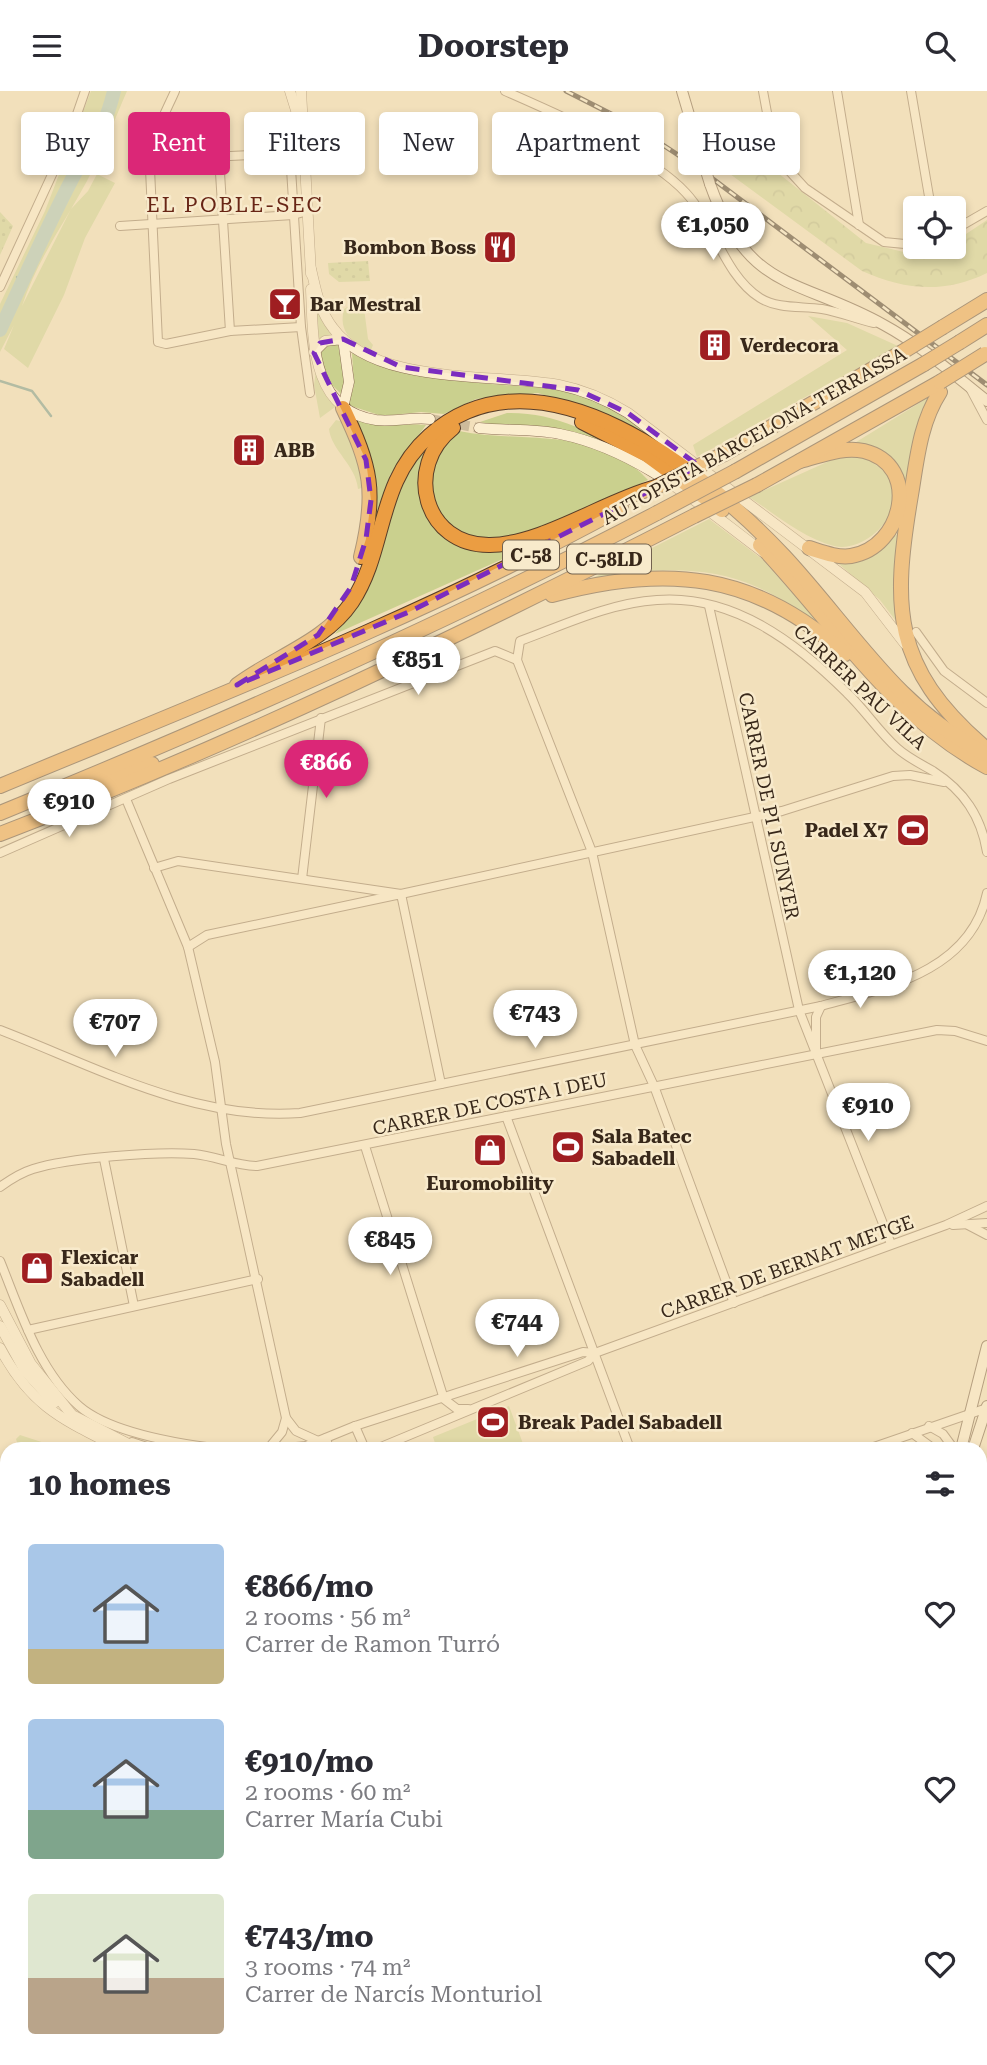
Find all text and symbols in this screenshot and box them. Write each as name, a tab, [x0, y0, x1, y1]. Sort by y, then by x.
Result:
icon: menu	[28, 27, 66, 65]
text: Doorstep	[418, 27, 569, 65]
icon: search	[921, 27, 959, 65]
chip: Buy	[21, 112, 114, 175]
chip: Rent	[128, 112, 230, 175]
chip: Filters	[244, 112, 365, 175]
chip: New	[379, 112, 478, 175]
chip: Apartment	[492, 112, 664, 175]
chip: House	[678, 112, 800, 175]
district label: EL POBLE-SEC	[146, 193, 324, 217]
map controls	[903, 196, 966, 259]
button: locate	[903, 196, 966, 259]
pin: €1,050	[656, 202, 770, 262]
text: €1,050	[677, 211, 749, 238]
restaurant icon: Bombon Boss	[481, 228, 519, 266]
place label: Bombon Boss	[344, 236, 476, 259]
bar icon: Bar Mestral	[266, 285, 304, 323]
place label: Bar Mestral	[310, 293, 421, 316]
building icon: Verdecora	[696, 326, 734, 364]
place label: Verdecora	[740, 334, 839, 357]
street label: AUTOPISTA BARCELONA-TERRASSA	[598, 342, 911, 530]
building icon: ABB	[230, 431, 268, 469]
place label: ABB	[274, 439, 315, 462]
road number: C-58	[503, 541, 559, 569]
road number: C-58LD	[567, 545, 651, 573]
street label: CARRER PAU VILA	[789, 620, 932, 755]
pin: €851	[377, 637, 459, 697]
text: €851	[392, 646, 444, 673]
street label: CARRER DE PI I SUNYER	[734, 690, 804, 922]
pin: €866	[285, 741, 367, 800]
text: €866	[300, 749, 352, 776]
pin: €910	[28, 779, 110, 839]
text: €910	[43, 788, 95, 815]
sports icon: Padel X7	[894, 811, 932, 849]
place label: Padel X7	[805, 819, 888, 842]
pin: €1,120	[803, 951, 917, 1010]
text: €1,120	[824, 959, 896, 986]
pin: €743	[494, 991, 576, 1050]
pin: €707	[74, 999, 156, 1059]
text: €743	[509, 999, 561, 1026]
text: €707	[89, 1008, 141, 1035]
street label: CARRER DE COSTA I DEU	[370, 1068, 610, 1140]
pin: €910	[827, 1083, 909, 1143]
text: €910	[842, 1092, 894, 1119]
place label: Sala Batec Sabadell	[592, 1125, 692, 1170]
sports icon: Sala Batec Sabadell	[549, 1128, 587, 1166]
shop icon: Euromobility	[471, 1131, 509, 1169]
place label: Euromobility	[426, 1172, 554, 1195]
street label: CARRER DE BERNAT METGE	[657, 1210, 917, 1324]
pin: €845	[349, 1217, 431, 1277]
text: €845	[364, 1226, 416, 1253]
place label: Flexicar Sabadell	[61, 1246, 144, 1291]
shop icon: Flexicar Sabadell	[18, 1249, 56, 1287]
pin: €744	[476, 1299, 558, 1359]
text: €744	[491, 1308, 543, 1335]
sports icon: Break Padel Sabadell	[474, 1403, 512, 1441]
place label: Break Padel Sabadell	[518, 1411, 722, 1434]
icon: filters	[921, 1465, 959, 1503]
text: 10 homes	[28, 1467, 171, 1502]
text: €866/mo	[245, 1569, 374, 1604]
icon: home	[84, 1572, 168, 1656]
icon: heart	[921, 1595, 959, 1633]
text: 2 rooms · 56 m²	[245, 1604, 411, 1631]
text: Carrer de Ramon Turró	[245, 1631, 500, 1658]
text: €910/mo	[245, 1744, 374, 1779]
icon: home	[84, 1747, 168, 1831]
icon: heart	[921, 1770, 959, 1808]
text: 2 rooms · 60 m²	[245, 1779, 411, 1806]
text: Carrer María Cubi	[245, 1806, 443, 1833]
text: €743/mo	[245, 1919, 374, 1954]
icon: home	[84, 1922, 168, 2006]
icon: heart	[921, 1945, 959, 1983]
text: 3 rooms · 74 m²	[245, 1954, 411, 1981]
text: Carrer de Narcís Monturiol	[245, 1981, 542, 2008]

